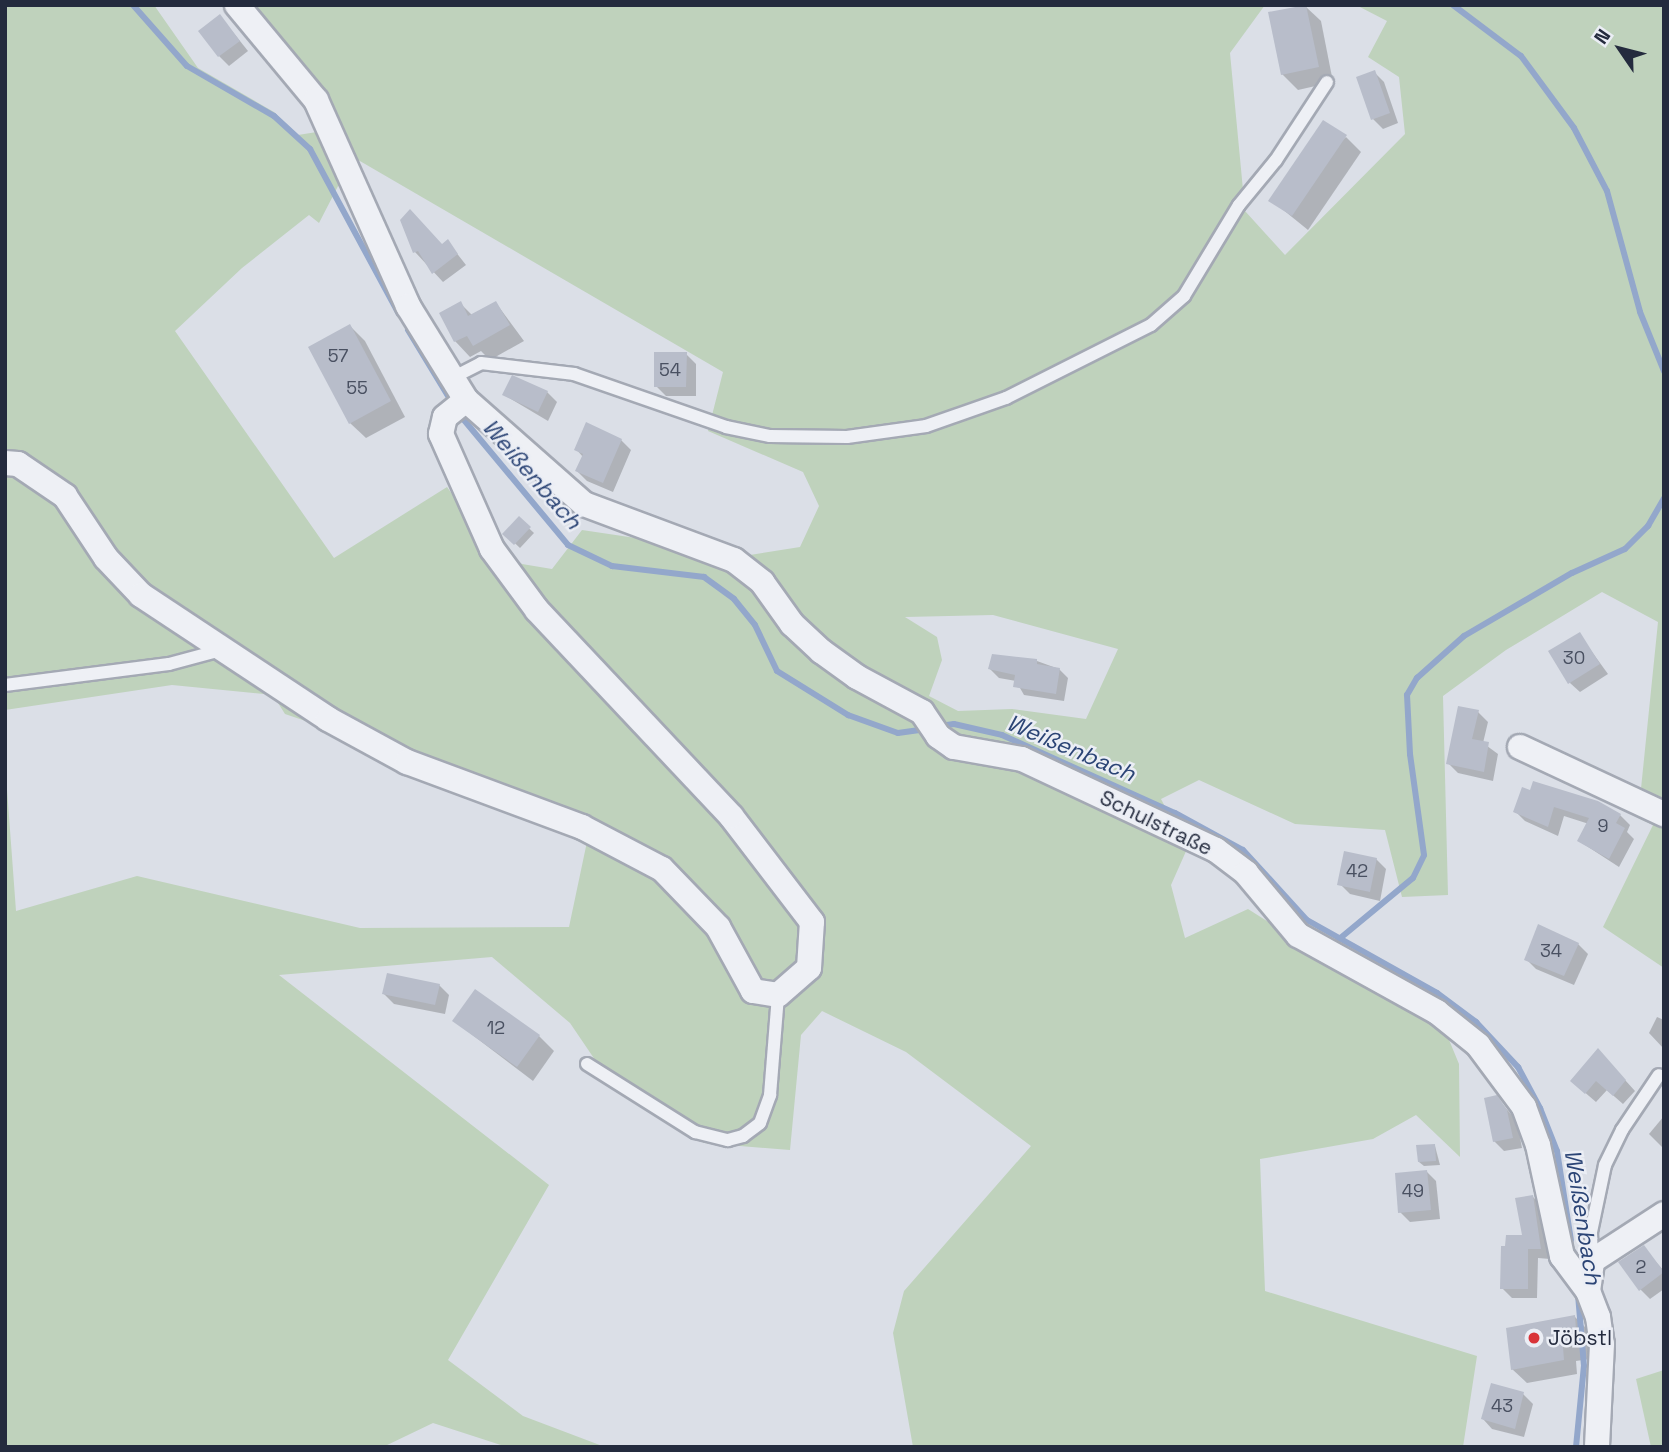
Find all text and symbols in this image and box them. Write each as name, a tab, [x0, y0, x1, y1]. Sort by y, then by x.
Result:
north arrow	[1585, 14, 1655, 84]
text: N	[1588, 24, 1616, 49]
house number: 57	[328, 345, 348, 367]
house number: 54	[659, 359, 681, 381]
house number: 55	[346, 377, 368, 399]
water label: Weißenbach	[477, 413, 587, 535]
house number: 30	[1563, 647, 1585, 669]
water label: Weißenbach	[1003, 709, 1139, 787]
street label: Schulstraße	[1096, 785, 1216, 861]
house number: 9	[1597, 815, 1609, 837]
house number: 42	[1346, 860, 1368, 882]
house number: 34	[1540, 940, 1562, 962]
house number: 12	[487, 1017, 505, 1039]
water label: Weißenbach	[1559, 1147, 1607, 1287]
house number: 49	[1402, 1180, 1424, 1202]
house number: 2	[1636, 1256, 1646, 1278]
place label: Jöbstl	[1548, 1325, 1612, 1351]
marker: Jöbstl	[1526, 1330, 1542, 1346]
house number: 43	[1491, 1395, 1513, 1417]

